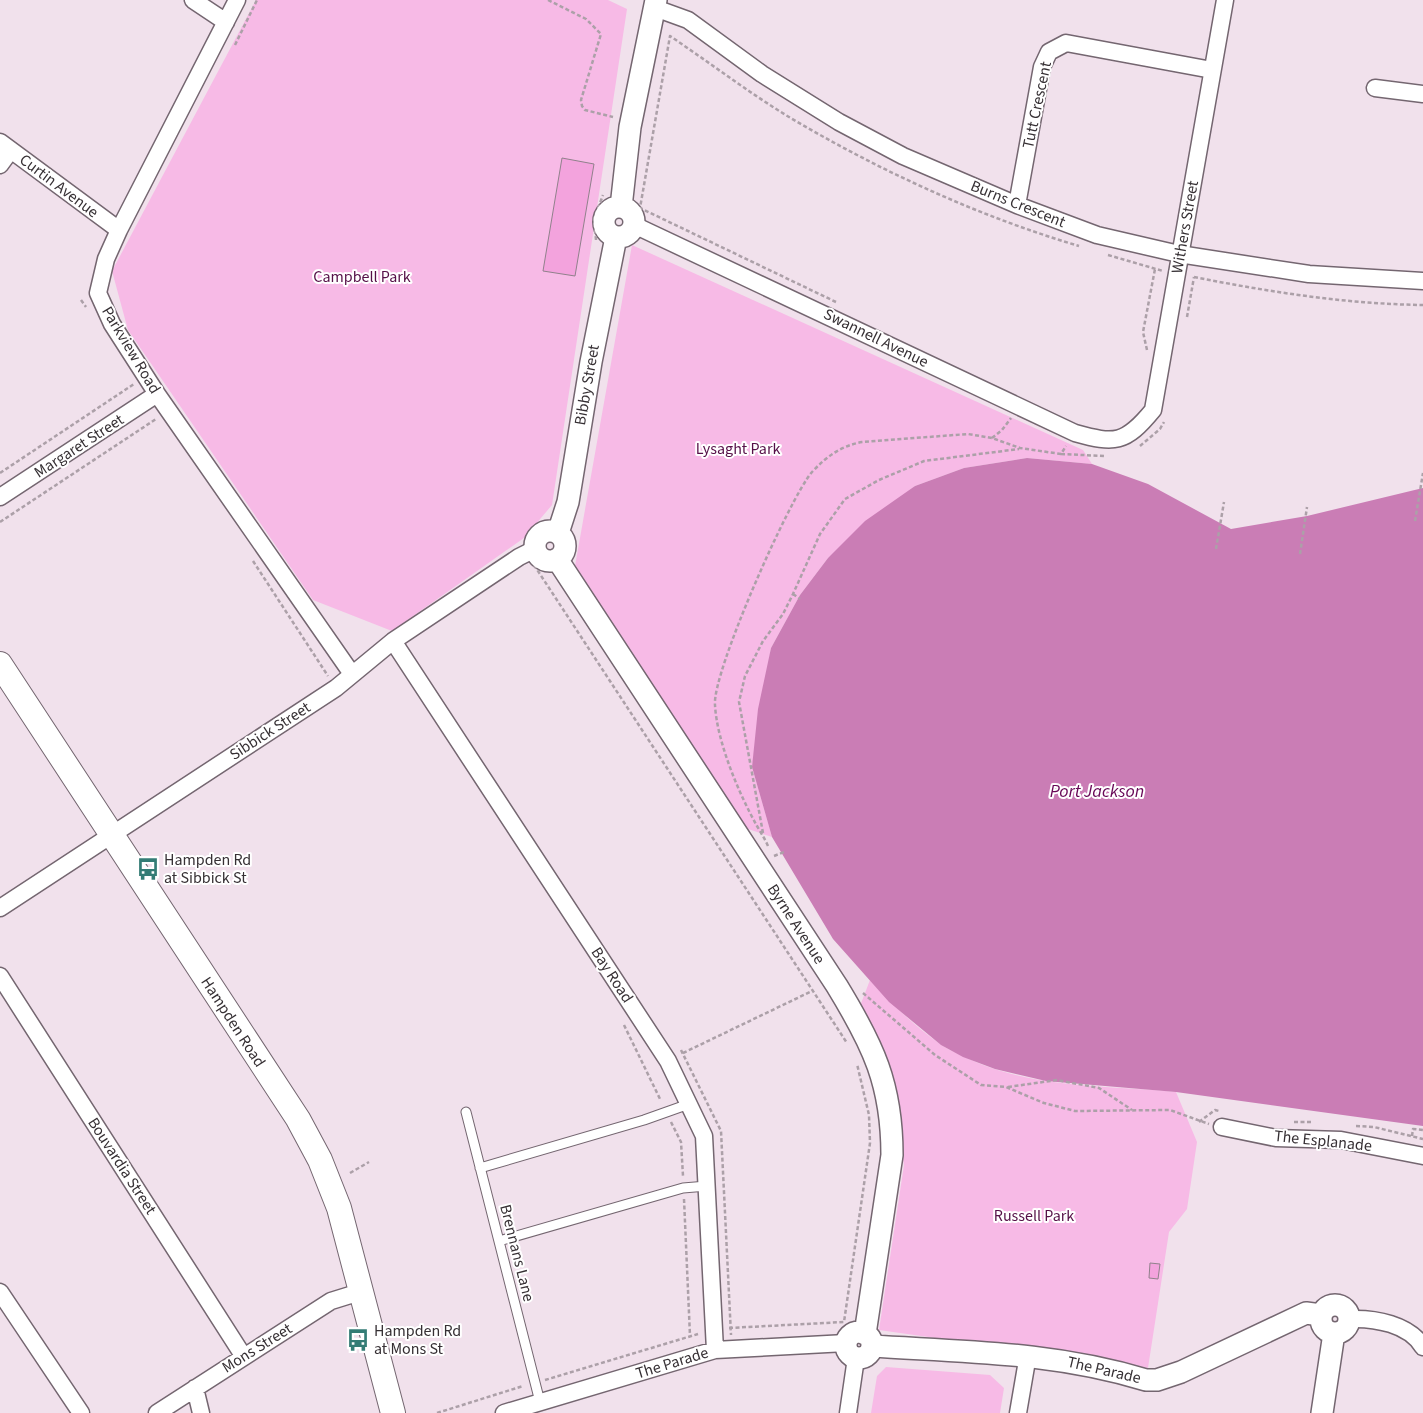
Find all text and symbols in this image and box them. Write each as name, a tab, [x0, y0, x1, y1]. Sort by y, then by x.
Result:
street label: Tutt Crescent	[1017, 59, 1057, 151]
street label: Curtin Avenue	[15, 149, 103, 223]
street label: Burns Crescent	[967, 175, 1069, 233]
street label: Withers Street	[1166, 178, 1204, 275]
park label: Campbell Park	[313, 266, 411, 288]
street label: Parkview Road	[96, 302, 166, 398]
street label: Swannell Avenue	[820, 303, 932, 373]
street label: Bibby Street	[569, 342, 605, 427]
street label: Margaret Street	[30, 408, 129, 483]
park label: Lysaght Park	[696, 438, 780, 460]
street label: Sibbick Street	[225, 696, 315, 765]
water label: Port Jackson	[1050, 779, 1144, 804]
place label: Hampden Rd at Sibbick St	[164, 849, 251, 889]
bus stop icon: Hampden Rd at Sibbick St	[135, 856, 161, 882]
street label: Byrne Avenue	[762, 880, 830, 968]
street label: Bay Road	[586, 943, 638, 1007]
street label: Hampden Road	[196, 973, 270, 1071]
street label: Bouvardia Street	[82, 1113, 162, 1219]
street label: The Esplanade	[1273, 1125, 1373, 1157]
street label: Brennans Lane	[494, 1202, 540, 1304]
park label: Russell Park	[994, 1205, 1074, 1227]
street label: Mons Street	[218, 1317, 297, 1378]
place label: Hampden Rd at Mons St	[374, 1320, 461, 1360]
bus stop icon: Hampden Rd at Mons St	[345, 1327, 371, 1353]
street label: The Parade	[633, 1342, 711, 1384]
street label: The Parade	[1065, 1351, 1143, 1389]

